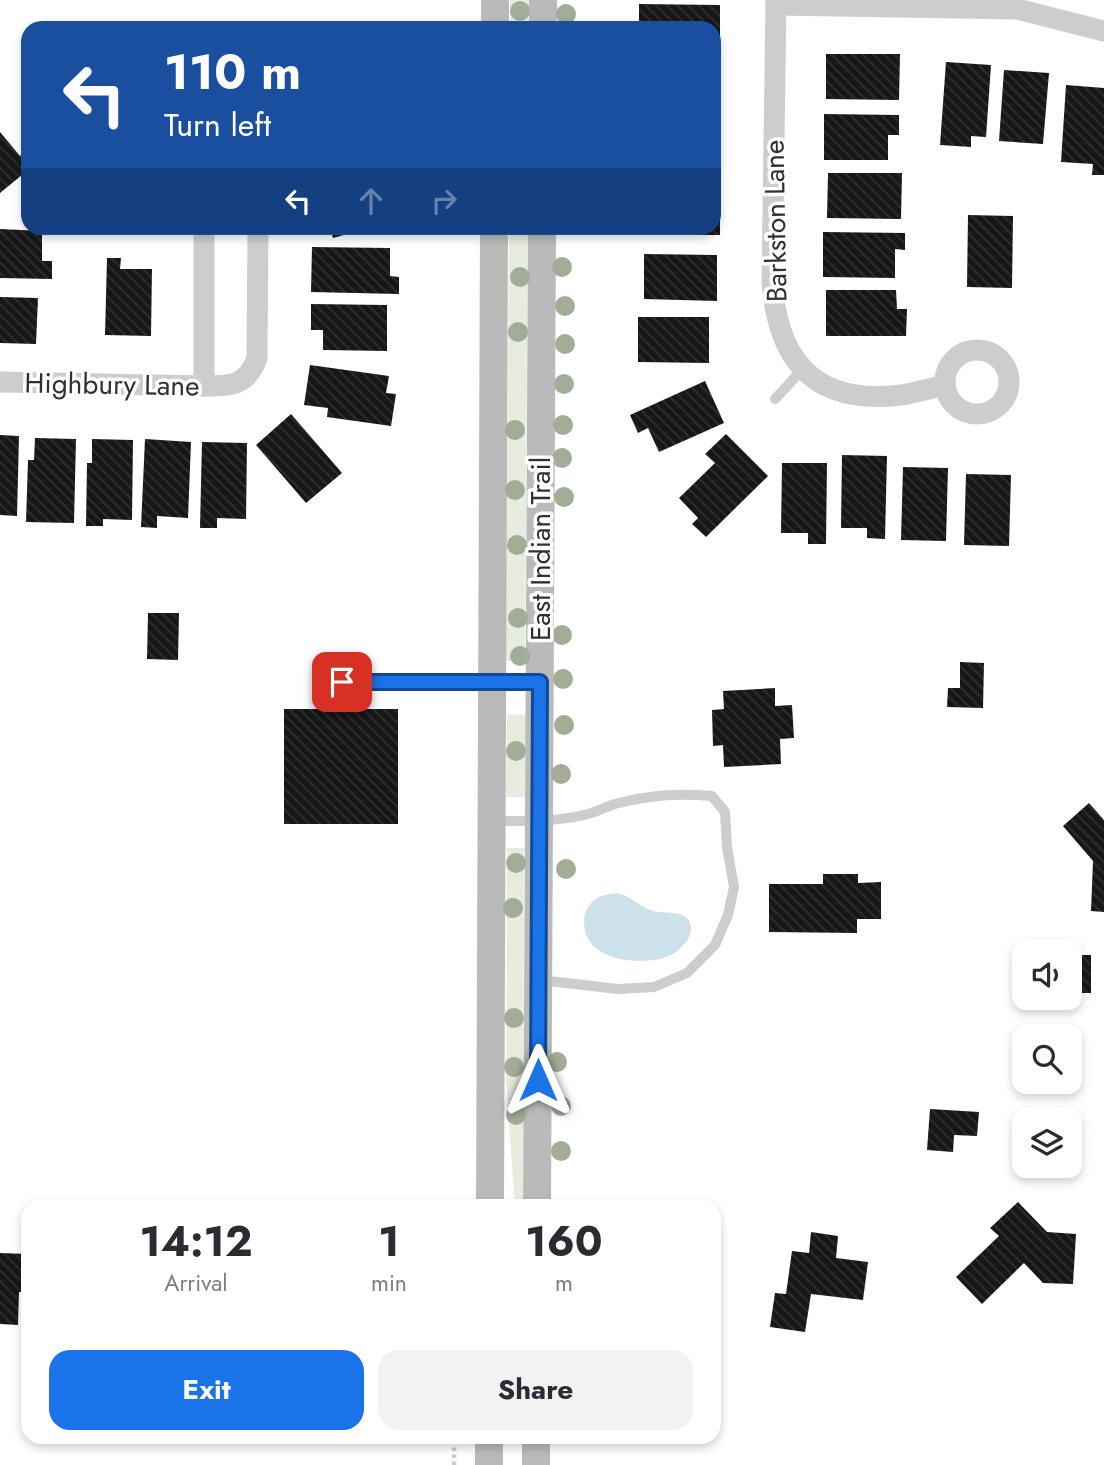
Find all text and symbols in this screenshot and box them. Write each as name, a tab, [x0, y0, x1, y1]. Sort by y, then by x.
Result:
text: 110 m	[164, 37, 301, 107]
icon: left	[49, 49, 140, 140]
text: Turn left	[164, 102, 271, 148]
street label: Barkston Lane	[754, 139, 797, 303]
icon: left	[279, 182, 317, 220]
icon: ahead	[352, 182, 390, 220]
icon: right	[425, 182, 463, 220]
street label: Highbury Lane	[24, 362, 200, 407]
street label: East Indian Trail	[520, 457, 561, 641]
pin	[312, 652, 372, 712]
icon: arrive	[323, 663, 361, 701]
map controls	[1012, 940, 1082, 1178]
button: sound	[1012, 940, 1082, 1010]
button: search	[1012, 1024, 1082, 1094]
position arrow	[501, 1043, 575, 1117]
button: layers	[1012, 1108, 1082, 1178]
text: 14:12	[139, 1211, 253, 1272]
text: 1	[378, 1211, 400, 1272]
text: 160	[525, 1211, 603, 1272]
text: Arrival	[164, 1266, 228, 1300]
text: min	[371, 1266, 407, 1300]
text: m	[555, 1266, 573, 1300]
button: Exit	[49, 1350, 364, 1430]
button: Share	[378, 1350, 693, 1430]

